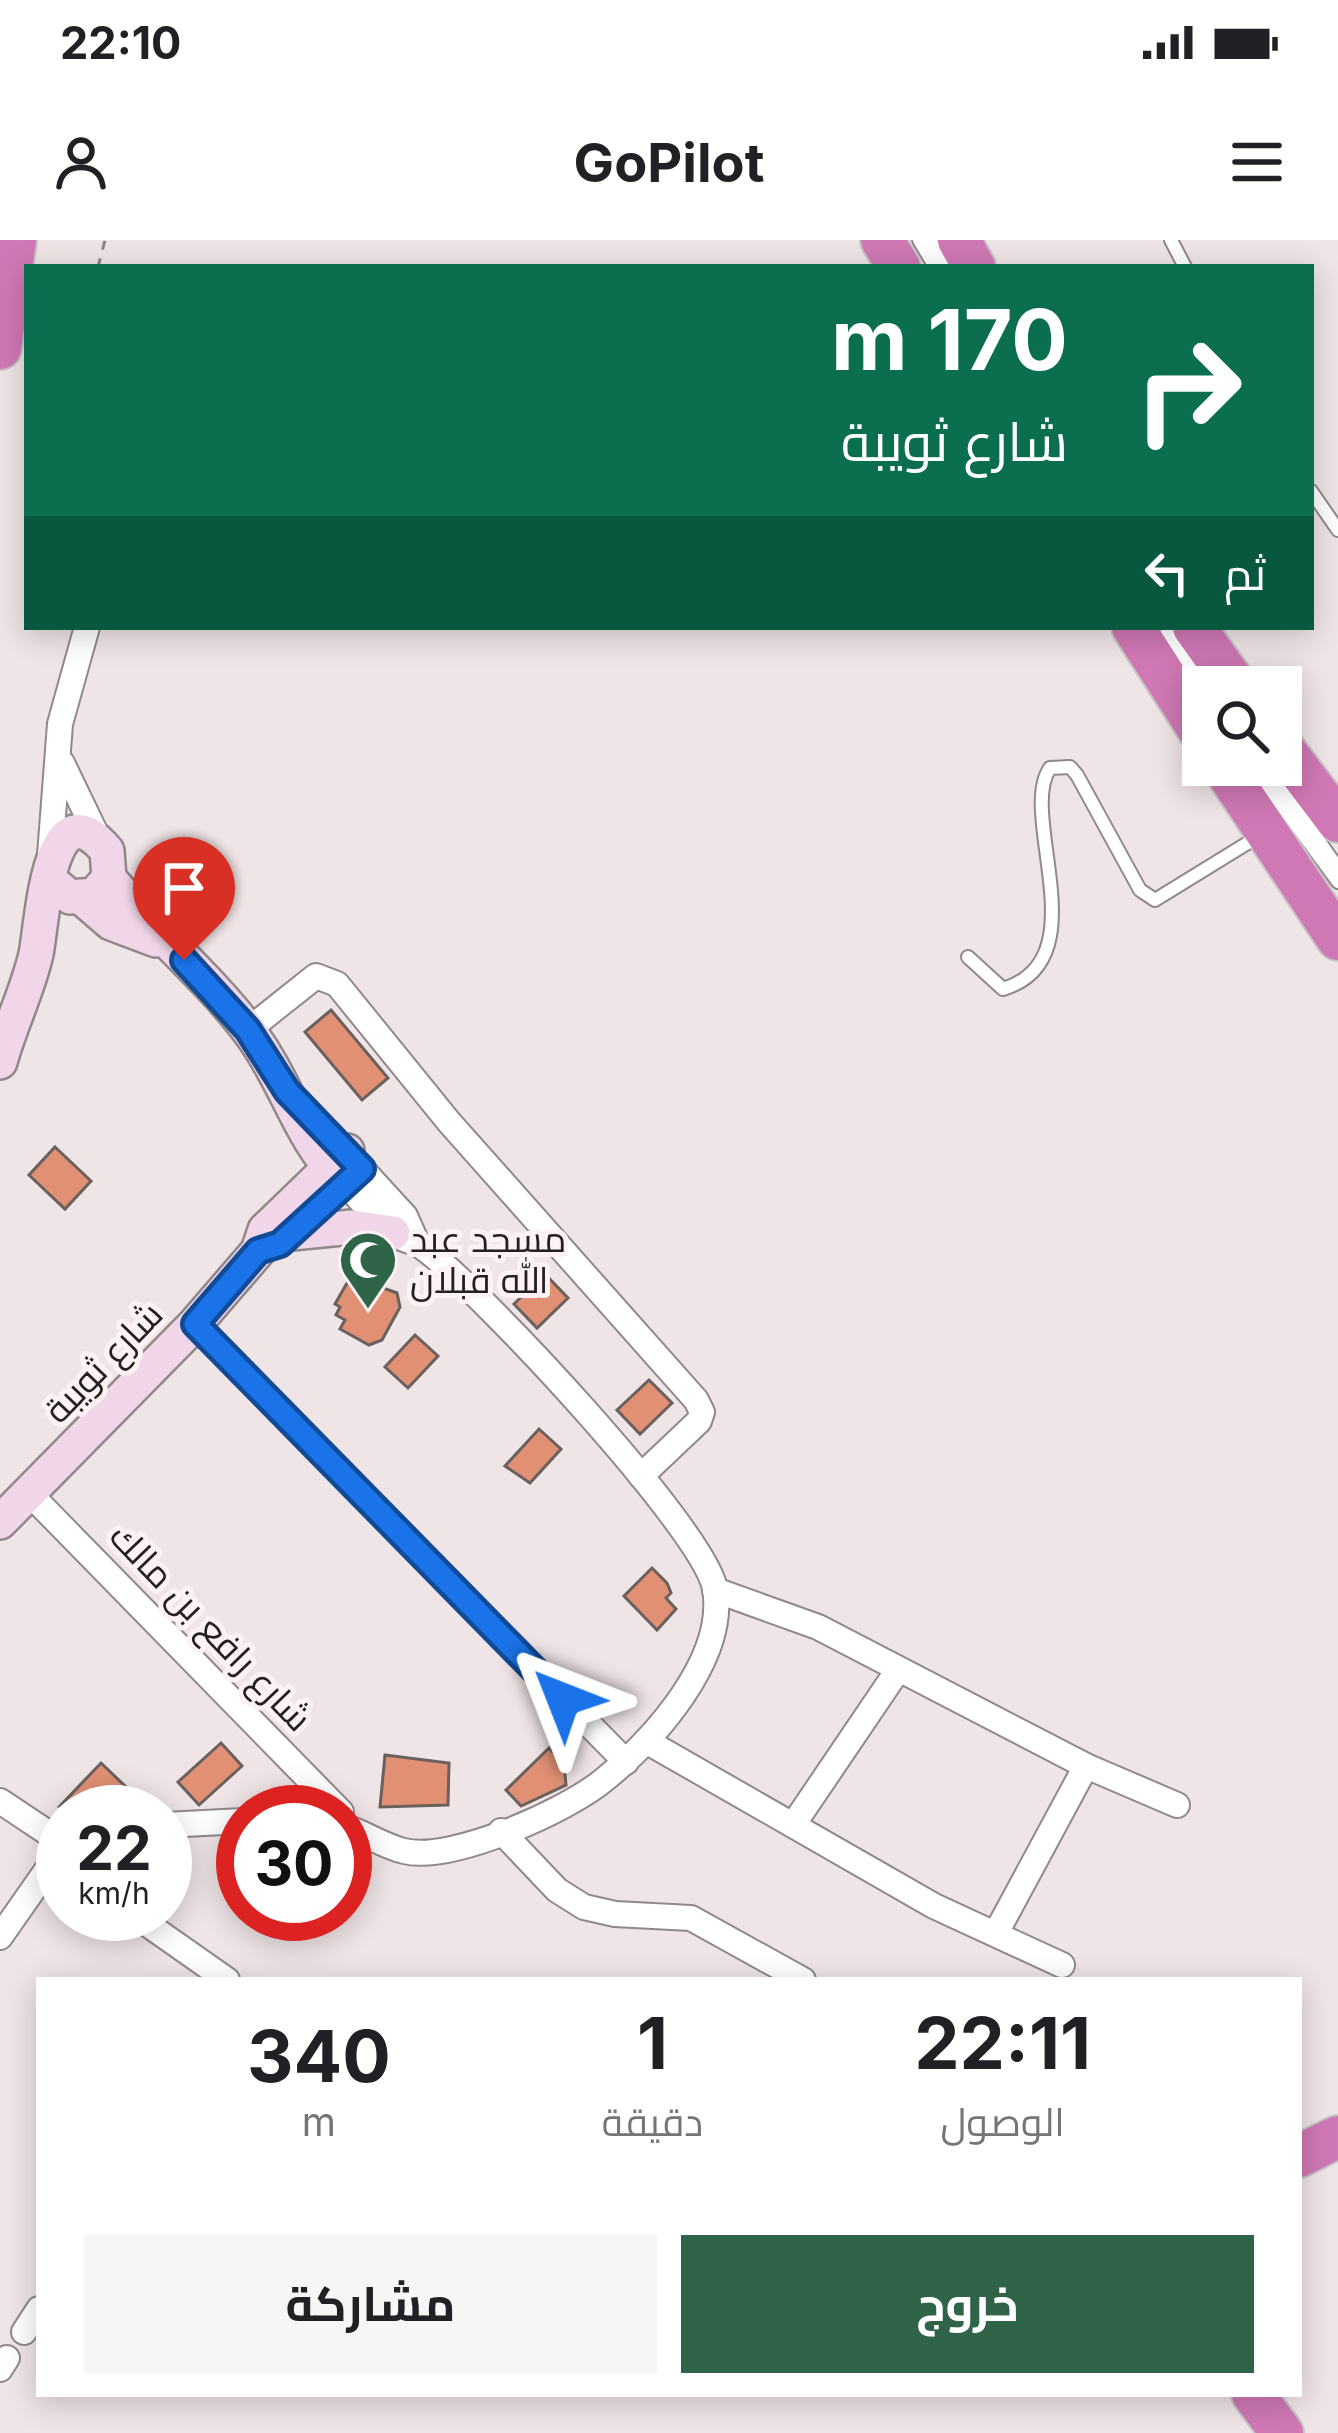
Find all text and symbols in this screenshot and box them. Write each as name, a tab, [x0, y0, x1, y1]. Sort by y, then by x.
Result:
text: 22:10	[60, 15, 181, 70]
icon: person	[48, 129, 114, 195]
icon: menu	[1224, 129, 1290, 195]
text: GoPilot	[574, 130, 764, 195]
text: 170 m	[831, 289, 1068, 390]
icon: right	[1110, 312, 1266, 468]
text: شارع ثويبة	[841, 409, 1068, 474]
icon: left	[1134, 540, 1200, 606]
text: ثم	[1224, 546, 1266, 601]
map controls	[1182, 666, 1302, 786]
button: search	[1182, 666, 1302, 786]
pin	[133, 837, 235, 960]
icon: arrive	[151, 855, 217, 921]
place label: مسجد عبد الله قبلان	[410, 1217, 566, 1302]
mosque icon: مسجد عبد الله قبلان	[337, 1229, 399, 1311]
street label: شارع ثويبة	[35, 1292, 174, 1434]
street label: شارع رافع بن مالك	[99, 1514, 321, 1742]
position arrow	[500, 1636, 626, 1762]
speed limit sign: 30	[216, 1785, 372, 1941]
text: 22	[76, 1812, 152, 1884]
text: km/h	[78, 1875, 150, 1911]
text: 1	[637, 1999, 668, 2086]
text: 22:11	[914, 1999, 1091, 2086]
text: 340	[247, 2012, 391, 2099]
text: m	[302, 2098, 336, 2145]
text: دقيقة	[602, 2098, 703, 2145]
text: الوصول	[940, 2098, 1065, 2145]
button: مشاركة	[84, 2235, 657, 2373]
button: خروج	[681, 2235, 1254, 2373]

